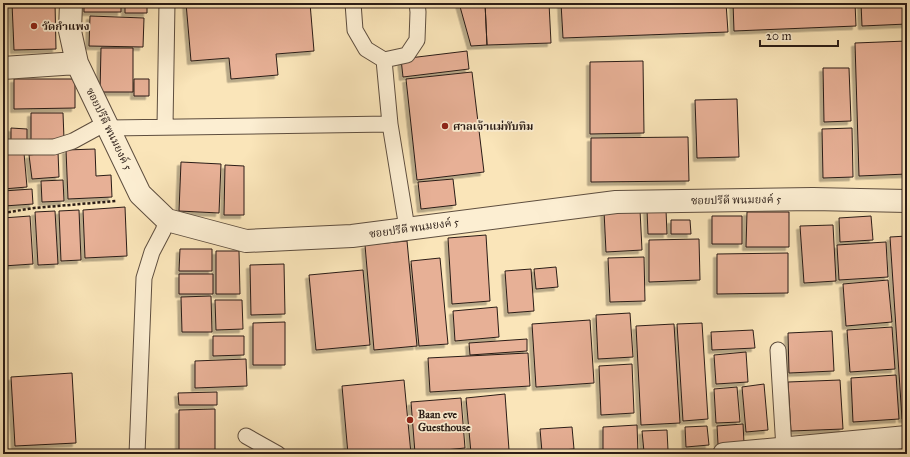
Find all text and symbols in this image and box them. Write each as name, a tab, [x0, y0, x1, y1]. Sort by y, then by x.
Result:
place label: วัดกำแพง	[42, 20, 90, 33]
marker: วัดกำแพง	[29, 21, 39, 31]
scale bar	[760, 22, 838, 48]
text: 20 m	[766, 29, 792, 43]
street label: ซอยปรีดี พนมยงค์ 5	[83, 86, 135, 172]
place label: ศาลเจ้าแม่ทับทิม	[453, 120, 533, 133]
marker: ศาลเจ้าแม่ทับทิม	[440, 121, 450, 131]
street label: ซอยปรีดี พนมยงค์ 5	[691, 193, 781, 207]
street label: ซอยปรีดี พนมยงค์ 5	[368, 215, 460, 241]
place label: Baan eve Guesthouse	[418, 408, 471, 434]
marker: Baan eve Guesthouse	[405, 415, 415, 425]

